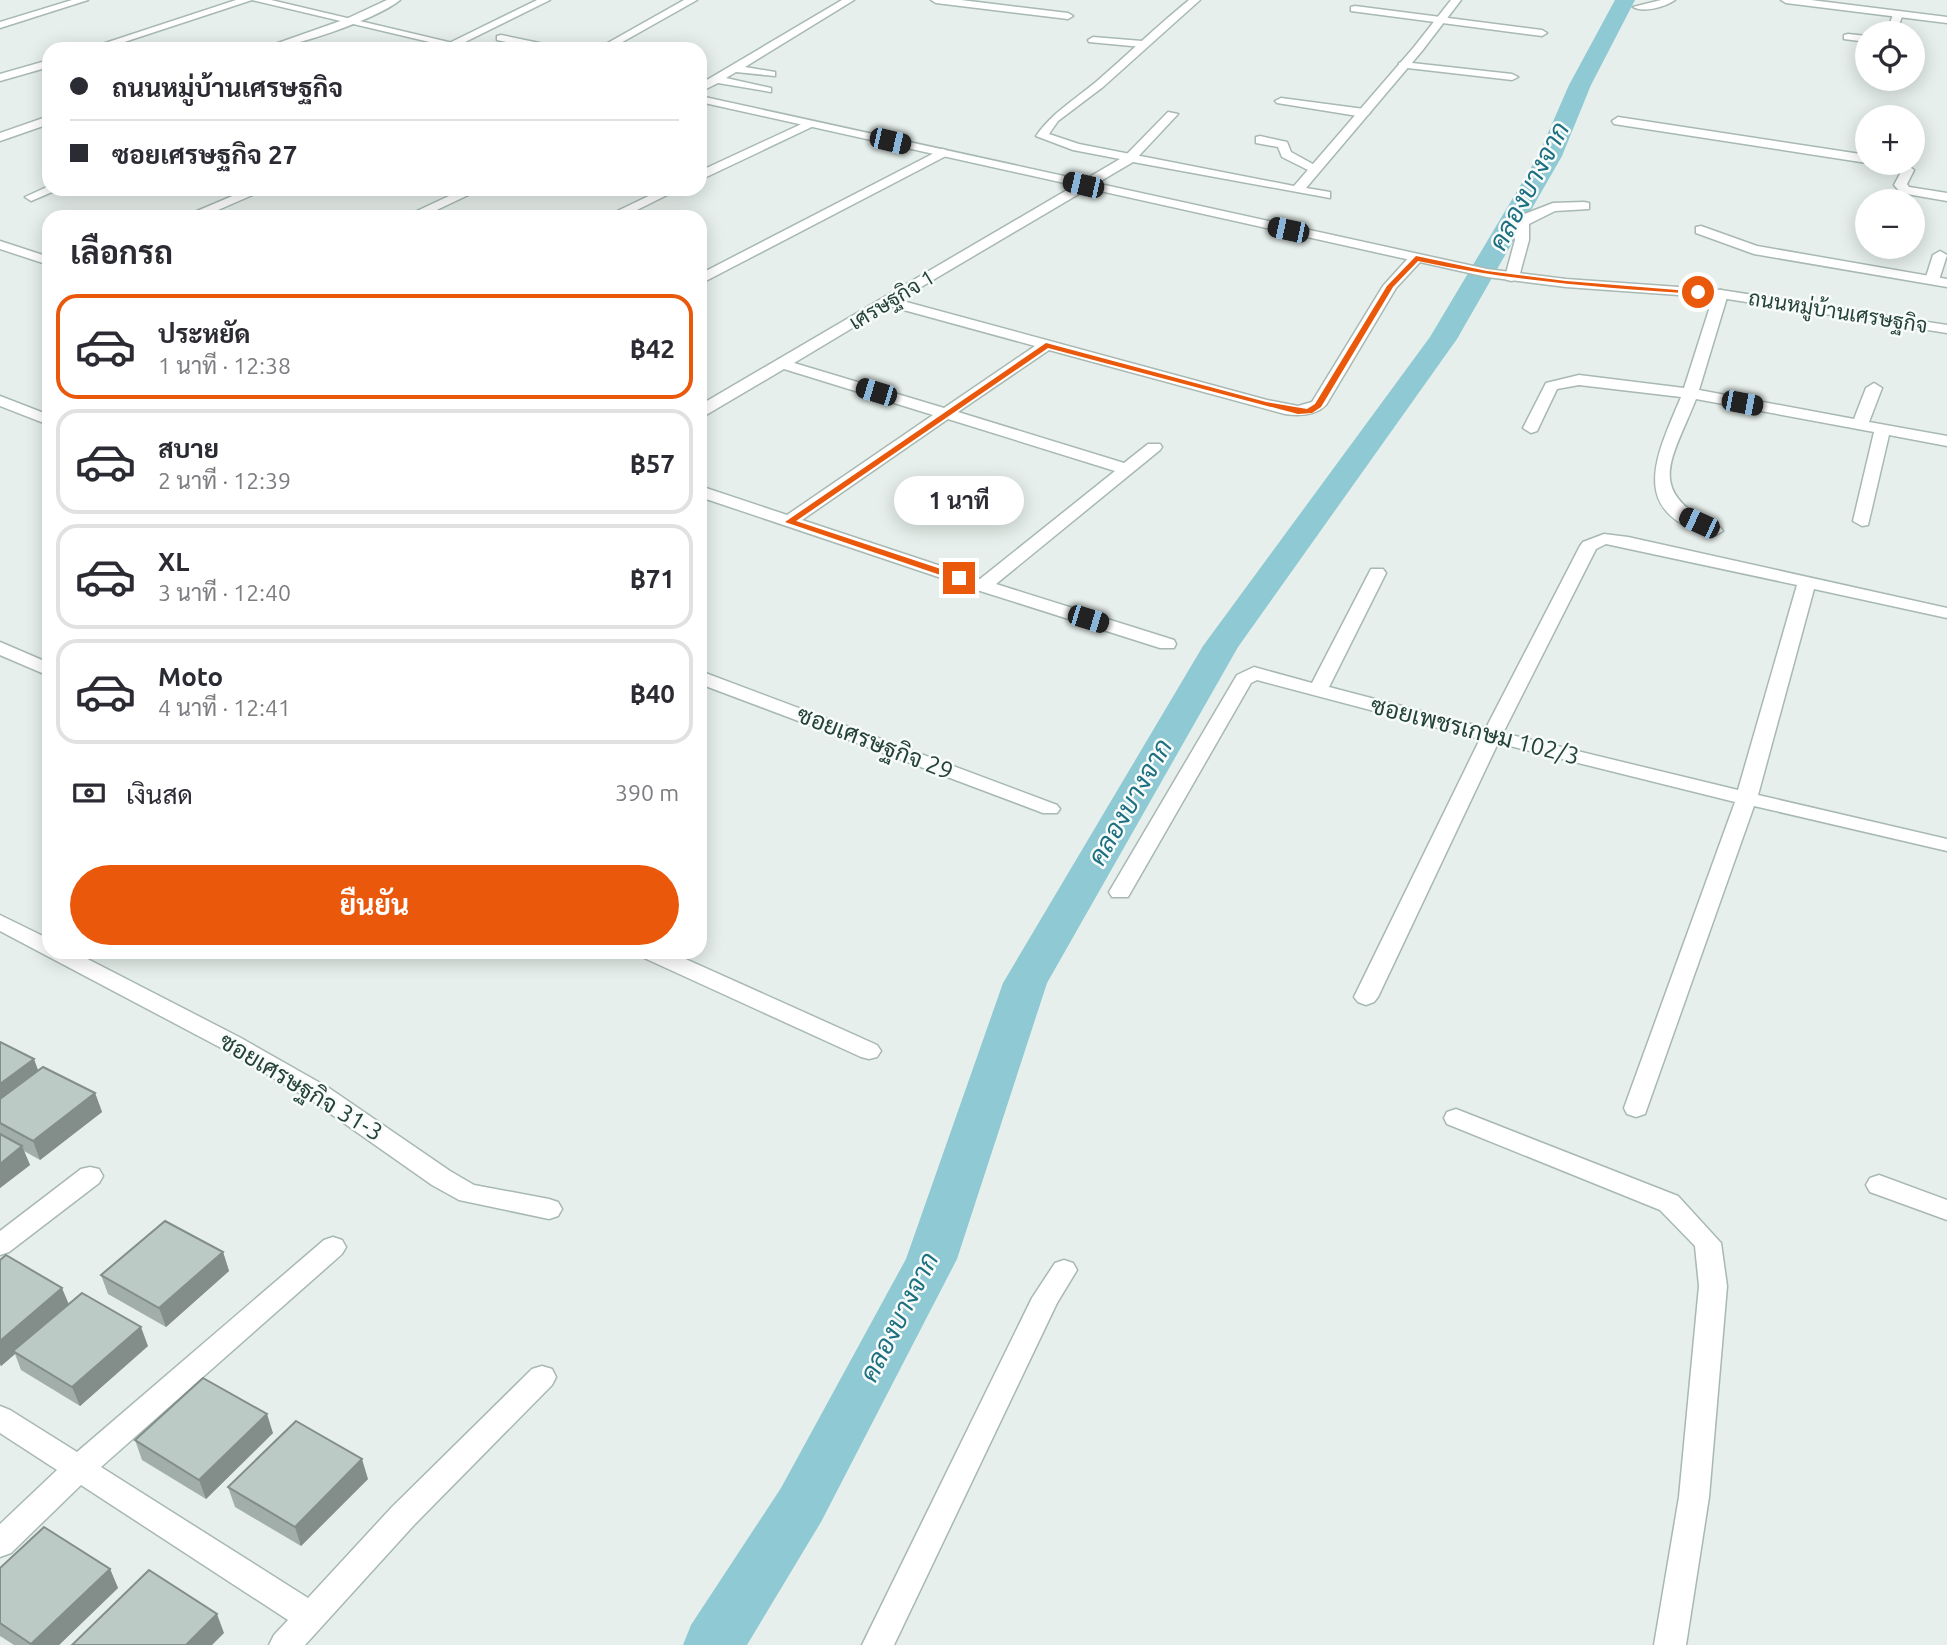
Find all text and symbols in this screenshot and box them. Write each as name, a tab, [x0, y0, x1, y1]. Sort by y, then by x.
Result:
map controls	[1855, 21, 1925, 259]
button: locate	[1855, 21, 1925, 91]
text: ถนนหมู่บ้านเศรษฐกิจ	[112, 73, 343, 102]
button: +	[1855, 105, 1925, 175]
water label: คลองบางจาก	[1483, 117, 1574, 255]
car	[868, 126, 913, 156]
text: ซอยเศรษฐกิจ 27	[112, 140, 297, 169]
car	[1061, 170, 1106, 200]
button: −	[1855, 189, 1925, 259]
car	[1266, 215, 1311, 245]
text: เลือกรถ	[70, 234, 173, 270]
street label: เศรษฐกิจ 1	[844, 264, 940, 336]
route start	[1682, 276, 1714, 308]
street label: ถนนหมู่บ้านเศรษฐกิจ	[1746, 285, 1929, 341]
icon: car	[74, 315, 137, 378]
text: ประหยัด	[158, 319, 251, 348]
text: ฿42	[630, 334, 675, 363]
text: 1 นาที · 12:38	[158, 353, 291, 378]
car	[853, 376, 900, 408]
car	[1720, 389, 1765, 417]
icon: car	[74, 430, 137, 493]
text: สบาย	[158, 434, 219, 463]
text: ฿57	[630, 449, 675, 478]
text: 2 นาที · 12:39	[158, 468, 291, 493]
callout: 1 นาที	[894, 476, 1024, 526]
text: 1 นาที	[929, 488, 989, 513]
car	[1676, 505, 1723, 541]
icon: car	[74, 545, 137, 608]
text: XL	[158, 547, 189, 576]
route end	[943, 562, 975, 594]
text: ฿71	[630, 564, 675, 593]
text: 3 นาที · 12:40	[158, 580, 291, 605]
car	[1065, 603, 1112, 635]
icon: car	[74, 660, 137, 723]
text: Moto	[158, 662, 223, 691]
text: ฿40	[630, 679, 675, 708]
street label: ซอยเพชรเกษม 102/3	[1368, 692, 1582, 770]
text: 4 นาที · 12:41	[158, 695, 291, 720]
street label: ซอยเศรษฐกิจ 29	[792, 700, 957, 788]
water label: คลองบางจาก	[1082, 733, 1177, 870]
icon: cash	[70, 774, 108, 812]
text: เงินสด	[126, 780, 193, 809]
text: 390 m	[615, 780, 679, 805]
button: ยืนยัน	[70, 865, 679, 945]
street label: ซอยเศรษฐกิจ 31-3	[213, 1027, 388, 1148]
water label: คลองบางจาก	[854, 1247, 943, 1386]

